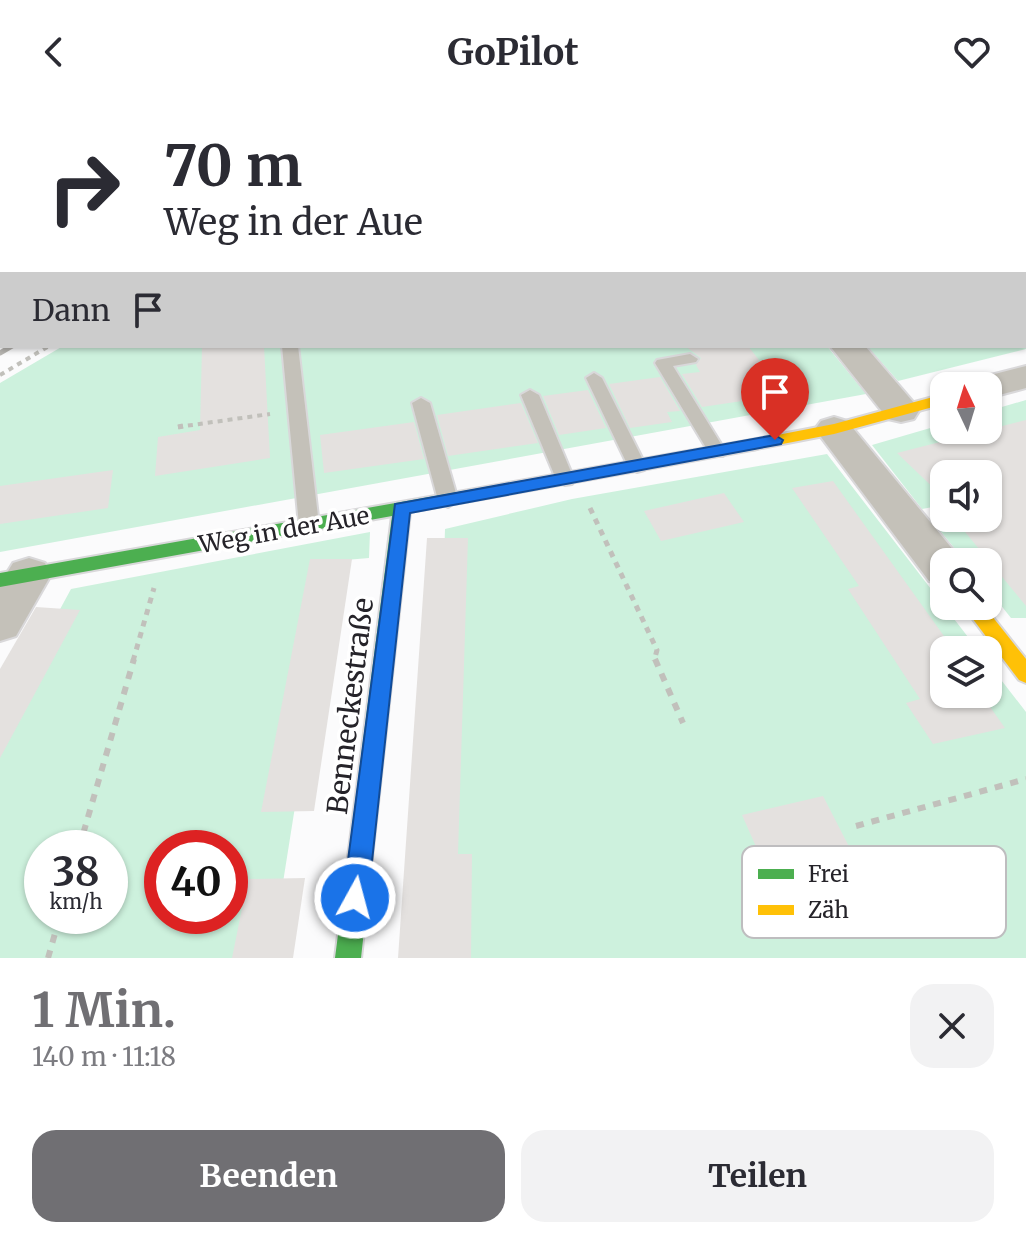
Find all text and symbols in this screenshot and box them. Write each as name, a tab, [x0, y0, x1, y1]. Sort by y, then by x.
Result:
icon: back	[32, 30, 76, 74]
text: GoPilot	[447, 30, 579, 75]
icon: heart	[950, 30, 994, 74]
text: 70 m	[164, 131, 302, 201]
icon: right	[32, 136, 136, 240]
text: Weg in der Aue	[164, 200, 423, 245]
icon: arrive	[126, 288, 170, 332]
text: Dann	[32, 291, 110, 329]
pin	[741, 358, 809, 440]
icon: arrive	[753, 370, 797, 414]
north arrow	[930, 372, 1002, 444]
map controls	[930, 372, 1002, 708]
button: sound	[930, 460, 1002, 532]
street label: Weg in der Aue	[195, 500, 372, 560]
button: search	[930, 548, 1002, 620]
street label: Benneckestraße	[319, 596, 381, 816]
button: layers	[930, 636, 1002, 708]
speed limit sign: 40	[144, 830, 248, 934]
legend	[742, 846, 1006, 938]
text: 38	[52, 847, 100, 897]
position arrow	[313, 856, 397, 940]
text: Frei	[808, 860, 849, 888]
text: km/h	[50, 889, 102, 914]
text: Zäh	[808, 896, 849, 924]
text: 1 Min.	[32, 980, 176, 1040]
button: close	[910, 984, 994, 1068]
text: 140 m · 11:18	[32, 1040, 176, 1073]
button: Beenden	[32, 1130, 505, 1222]
button: Teilen	[521, 1130, 994, 1222]

